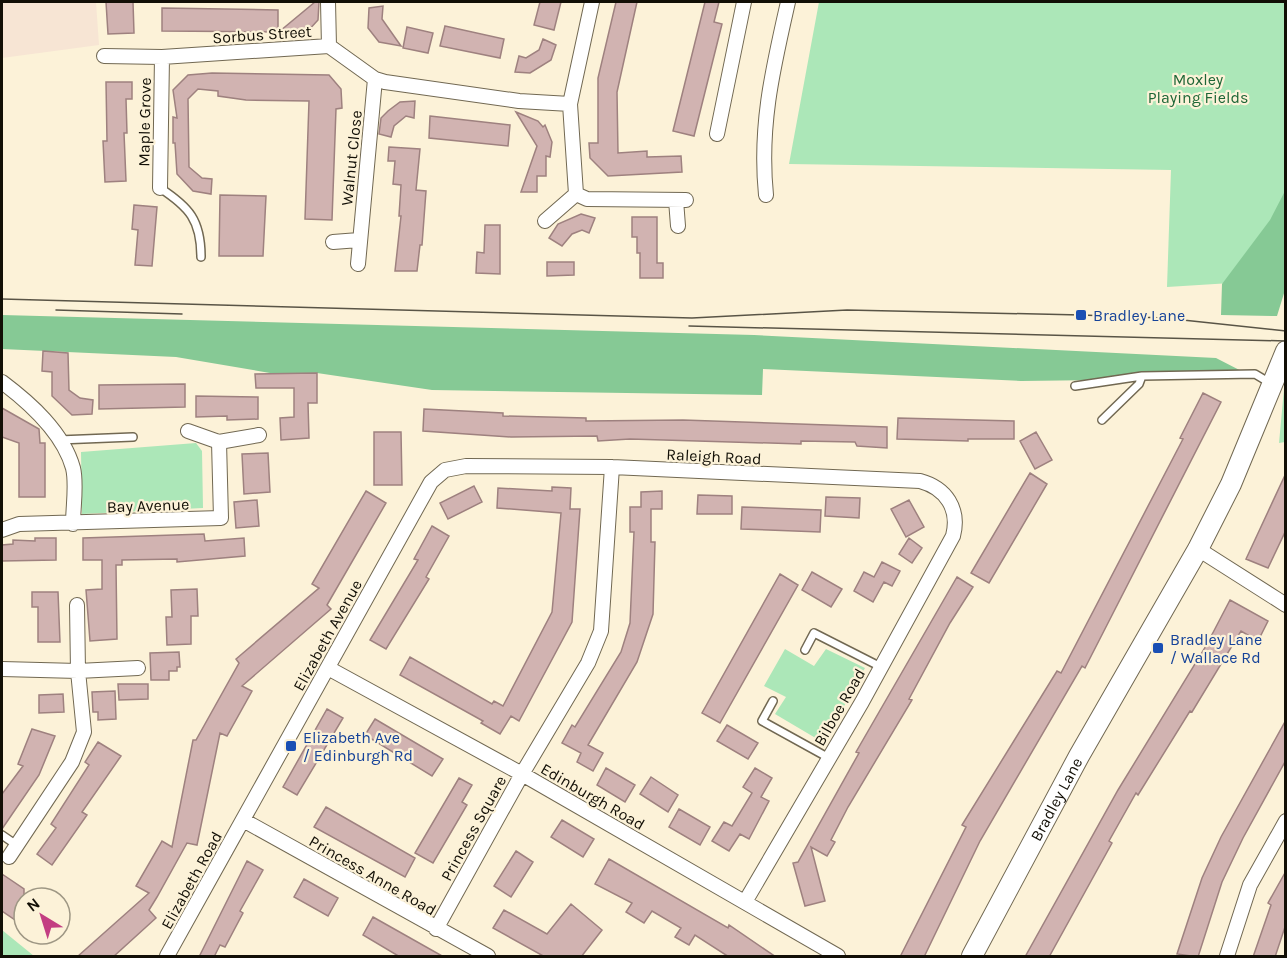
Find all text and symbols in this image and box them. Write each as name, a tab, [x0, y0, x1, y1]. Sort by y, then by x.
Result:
street label: Sorbus Street	[212, 22, 312, 47]
park label: Moxley Playing Fields	[1148, 70, 1248, 107]
street label: Maple Grove	[134, 77, 155, 167]
street label: Walnut Close	[337, 109, 366, 207]
place label: Bradley Lane	[1093, 306, 1185, 325]
marker: Bradley Lane	[1074, 308, 1088, 322]
street label: Raleigh Road	[666, 445, 762, 468]
street label: Bay Avenue	[106, 495, 190, 516]
street label: Elizabeth Avenue	[289, 576, 366, 694]
place label: Bradley Lane / Wallace Rd	[1170, 630, 1262, 667]
marker: Bradley Lane / Wallace Rd	[1151, 641, 1165, 655]
street label: Bilboe Road	[810, 665, 869, 749]
place label: Elizabeth Ave / Edinburgh Rd	[303, 728, 413, 765]
marker: Elizabeth Ave / Edinburgh Rd	[284, 739, 298, 753]
street label: Bradley Lane	[1026, 754, 1087, 844]
street label: Edinburgh Road	[537, 759, 648, 834]
street label: Princess Square	[437, 772, 510, 884]
street label: Elizabeth Road	[157, 828, 226, 932]
street label: Princess Anne Road	[306, 831, 440, 920]
north arrow	[12, 886, 72, 946]
text: N	[23, 894, 43, 916]

